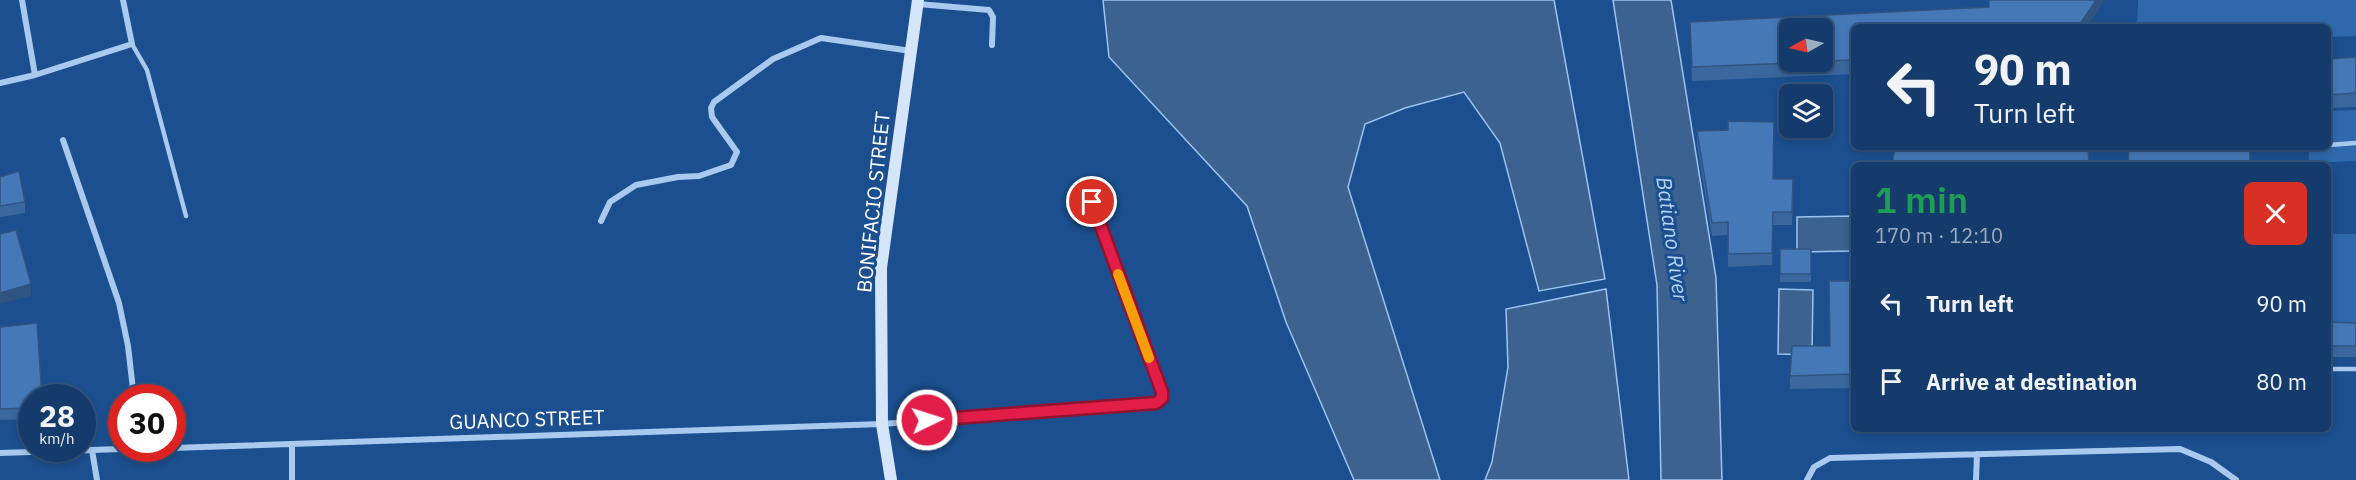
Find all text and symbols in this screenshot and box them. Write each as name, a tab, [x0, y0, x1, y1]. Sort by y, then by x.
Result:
north arrow	[1779, 18, 1833, 72]
map controls	[1779, 18, 1833, 138]
text: 90 m	[1974, 42, 2072, 97]
icon: left	[1875, 48, 1953, 126]
button: layers	[1779, 84, 1833, 138]
text: Turn left	[1974, 95, 2075, 130]
street label: BONIFACIO STREET	[850, 110, 896, 294]
water label: Batiano River	[1650, 175, 1696, 304]
pin	[1066, 176, 1117, 227]
text: 1 min	[1875, 176, 1968, 223]
button: close	[2244, 182, 2307, 245]
icon: arrive	[1075, 185, 1108, 218]
text: 170 m · 12:10	[1875, 222, 2003, 249]
icon: left	[1875, 287, 1908, 320]
text: Turn left	[1926, 289, 2014, 318]
text: 90 m	[2256, 289, 2307, 318]
icon: arrive	[1875, 365, 1908, 398]
text: Arrive at destination	[1926, 367, 2137, 396]
text: 80 m	[2256, 367, 2307, 396]
speed limit sign: 30	[108, 384, 186, 462]
position arrow	[895, 388, 959, 452]
text: 28	[39, 396, 75, 435]
street label: GUANCO STREET	[449, 403, 605, 435]
text: km/h	[39, 429, 75, 448]

